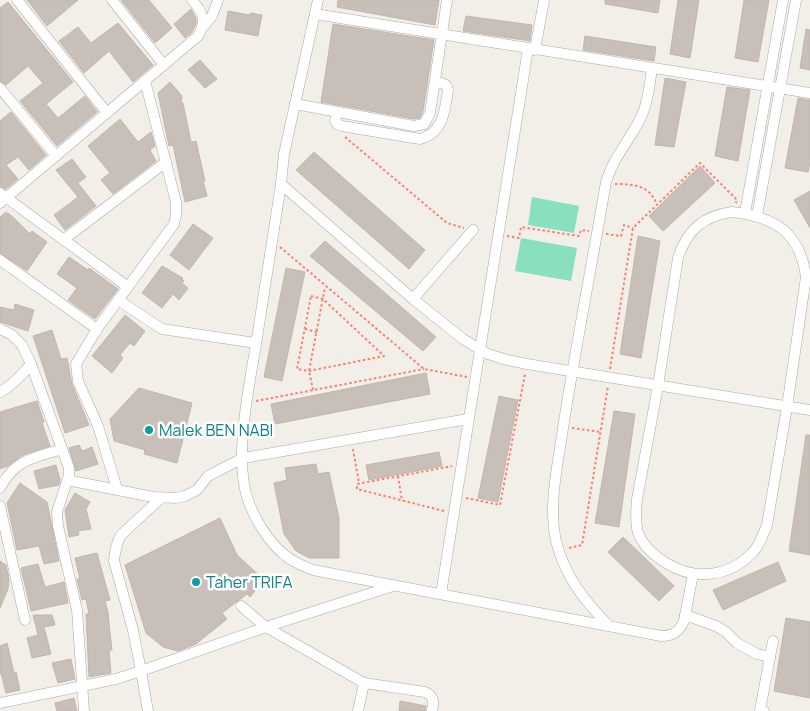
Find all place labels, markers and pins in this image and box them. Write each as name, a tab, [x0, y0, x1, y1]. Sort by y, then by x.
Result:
place label: Malek BEN NABI	[159, 419, 273, 441]
marker: Malek BEN NABI	[143, 424, 155, 436]
place label: Taher TRIFA	[206, 571, 293, 593]
marker: Taher TRIFA	[190, 576, 202, 588]

